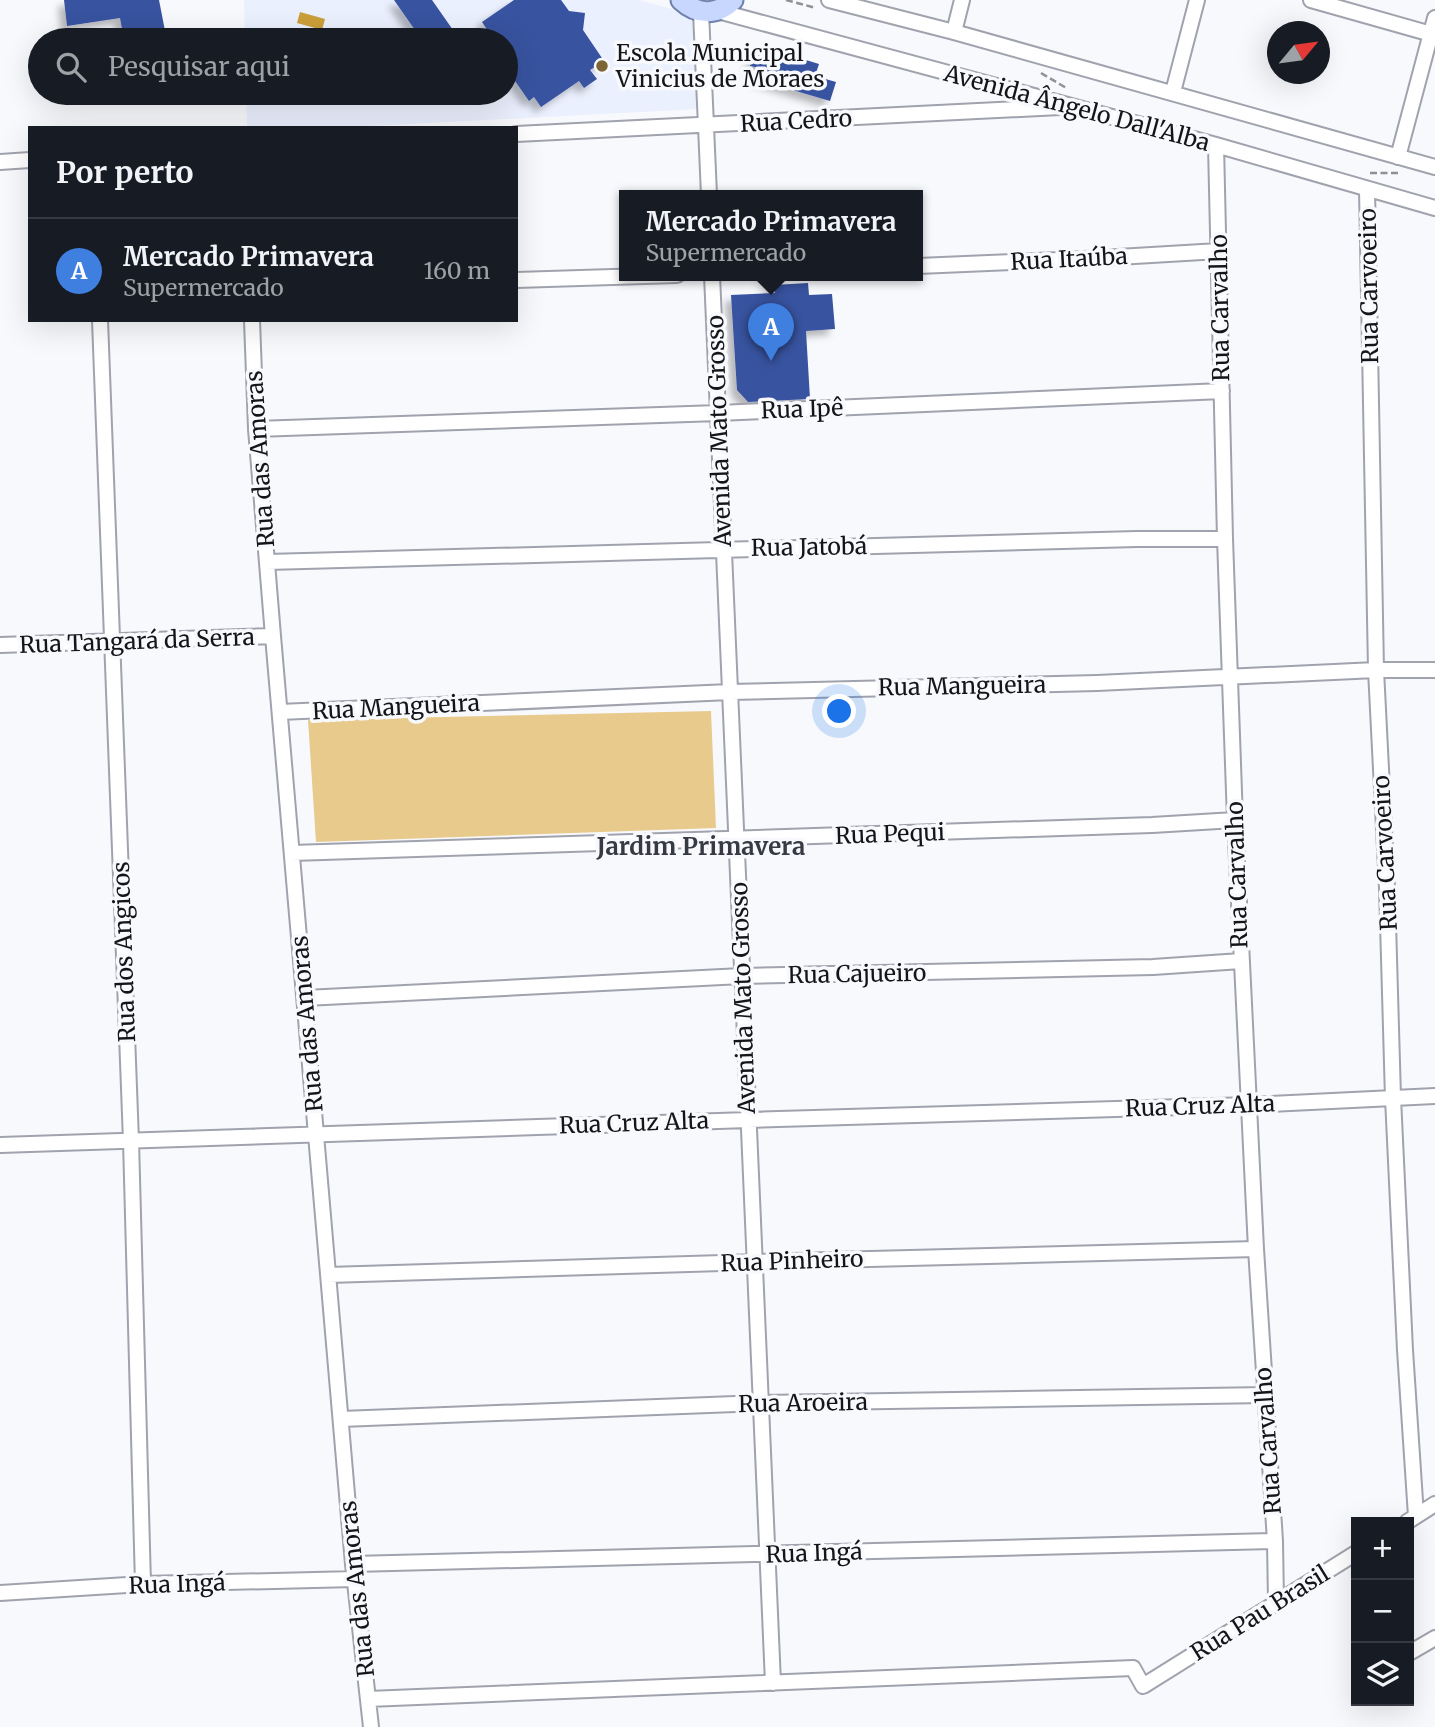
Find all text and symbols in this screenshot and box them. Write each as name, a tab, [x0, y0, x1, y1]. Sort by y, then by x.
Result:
north arrow	[1267, 21, 1330, 84]
search box	[28, 28, 518, 105]
place label: Escola Municipal Vinicius de Moraes	[615, 38, 824, 93]
icon: search	[52, 48, 90, 86]
text: Pesquisar aqui	[108, 50, 290, 83]
marker: Escola Municipal Vinicius de Moraes	[594, 58, 610, 74]
street label: Avenida Ângelo Dall'Alba	[940, 58, 1213, 157]
street label: Rua Cedro	[739, 103, 853, 138]
text: Por perto	[56, 153, 194, 191]
popup	[619, 190, 923, 281]
text: Mercado Primavera	[645, 205, 897, 238]
street label: Rua Carvoeiro	[1353, 208, 1384, 364]
street label: Rua Carvalho	[1204, 234, 1235, 382]
text: Supermercado	[645, 238, 806, 267]
text: Mercado Primavera	[123, 240, 374, 273]
street label: Rua Itaúba	[1010, 241, 1128, 276]
text: A	[71, 256, 87, 285]
text: 160 m	[424, 256, 490, 285]
text: Supermercado	[123, 273, 284, 302]
pin: A	[748, 303, 794, 361]
street label: Avenida Mato Grosso	[700, 315, 737, 548]
street label: Rua das Amoras	[239, 370, 280, 548]
street label: Rua Ipê	[760, 393, 844, 424]
street label: Rua Jatobá	[751, 531, 867, 562]
street label: Rua Tangará da Serra	[19, 622, 255, 659]
street label: Rua Mangueira	[878, 670, 1046, 701]
street label: Rua Mangueira	[311, 688, 481, 725]
your location	[822, 694, 856, 728]
street label: Rua Carvoeiro	[1366, 775, 1403, 932]
street label: Rua Carvalho	[1219, 801, 1254, 949]
street label: Rua Pequi	[834, 817, 945, 850]
district label: Jardim Primavera	[596, 831, 805, 862]
street label: Rua dos Angicos	[106, 861, 141, 1043]
street label: Avenida Mato Grosso	[724, 882, 761, 1115]
street label: Rua das Amoras	[284, 934, 329, 1114]
street label: Rua Cajueiro	[787, 958, 927, 989]
street label: Rua Cruz Alta	[1124, 1088, 1276, 1123]
street label: Rua Cruz Alta	[558, 1105, 710, 1140]
street label: Rua Pinheiro	[720, 1244, 864, 1277]
street label: Rua Carvalho	[1248, 1367, 1287, 1516]
street label: Rua Aroeira	[738, 1387, 868, 1418]
street label: Rua das Amoras	[333, 1499, 380, 1679]
map controls	[1351, 1517, 1414, 1706]
button: +	[1351, 1517, 1414, 1580]
street label: Rua Ingá	[765, 1536, 863, 1569]
street label: Rua Pau Brasil	[1185, 1558, 1334, 1667]
street label: Rua Ingá	[128, 1567, 226, 1600]
button: −	[1351, 1580, 1414, 1643]
button: layers	[1351, 1643, 1414, 1706]

